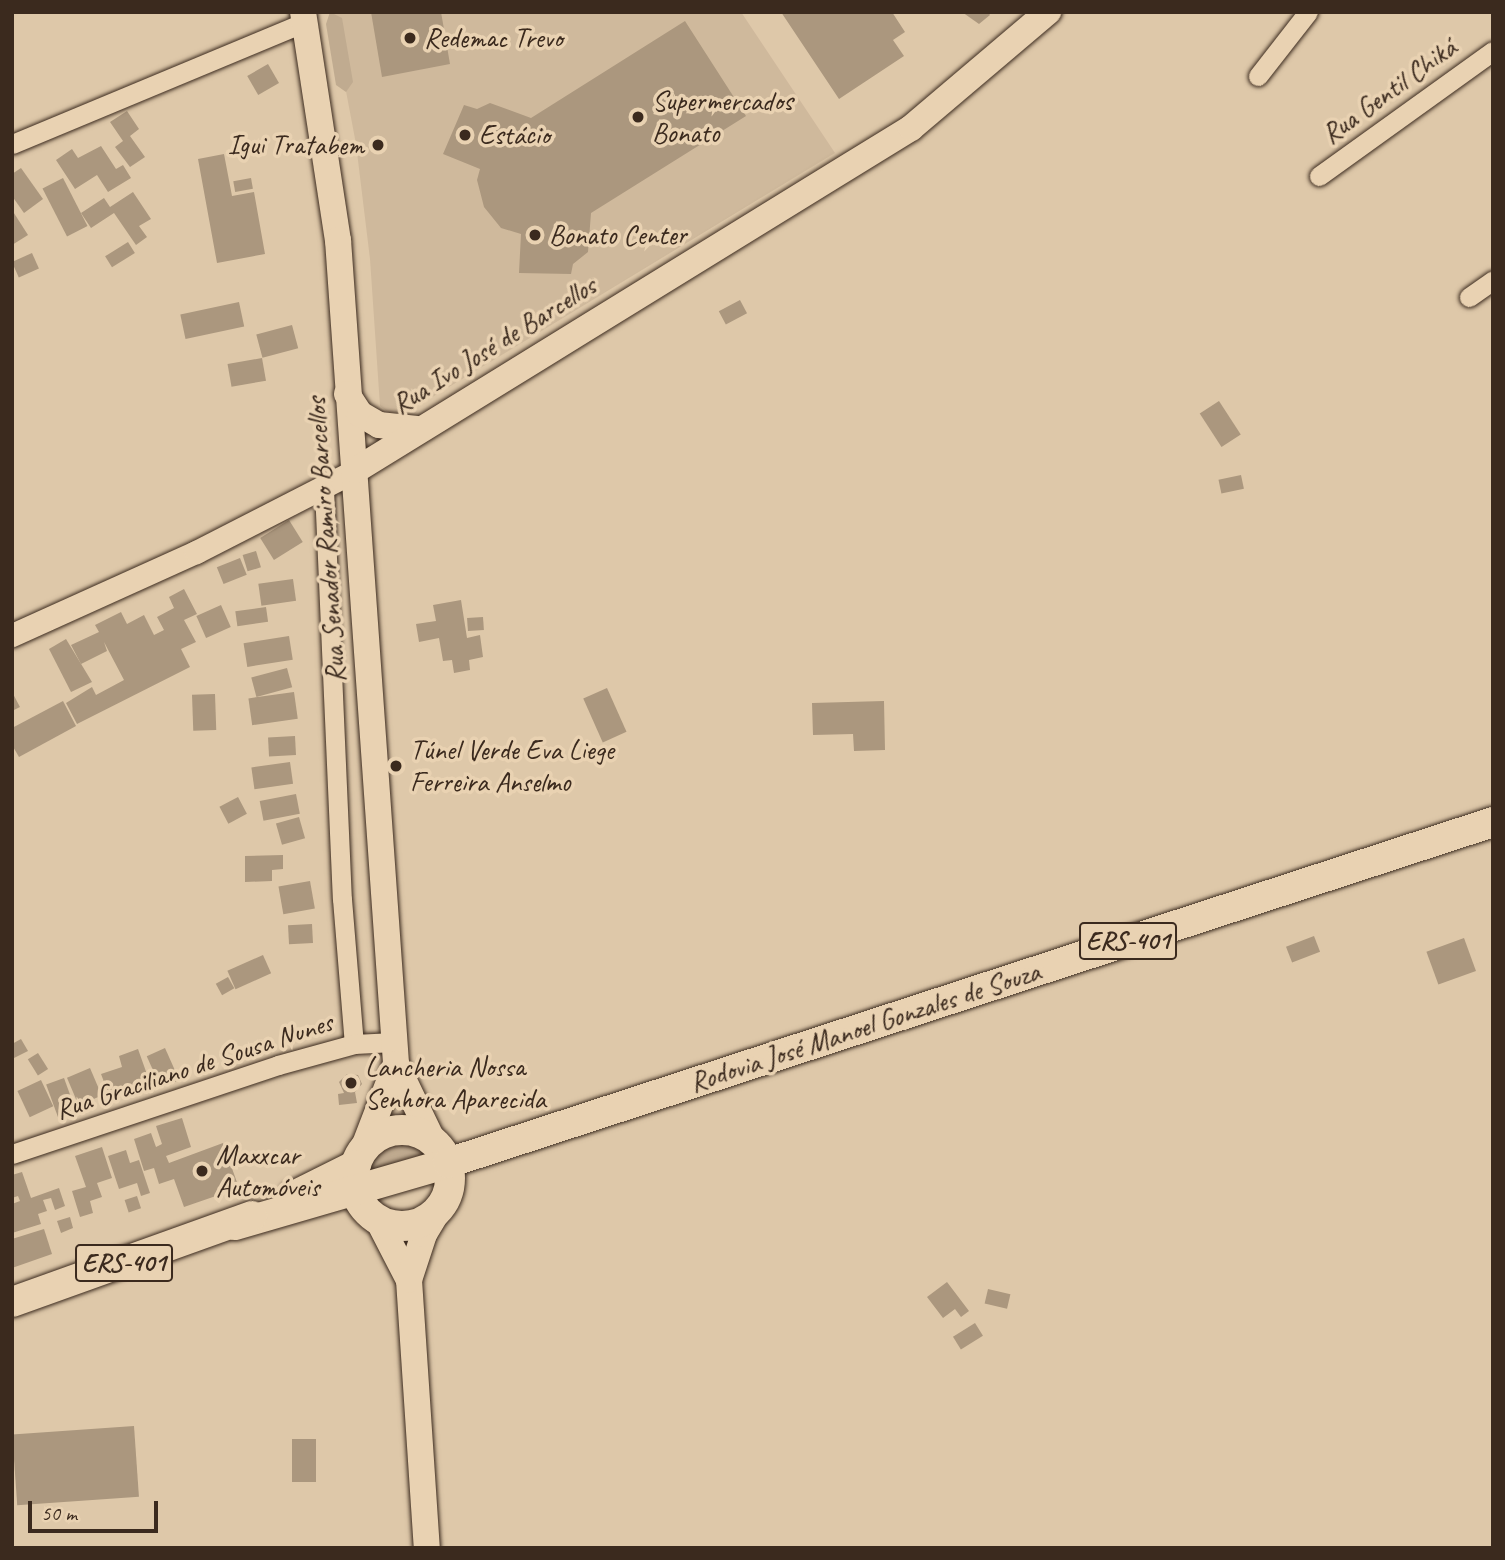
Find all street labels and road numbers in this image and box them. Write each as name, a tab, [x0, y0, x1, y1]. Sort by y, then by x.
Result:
street label: Rua Gentil Chiká	[1315, 31, 1463, 151]
street label: Rua Ivo José de Barcellos	[386, 269, 602, 421]
street label: Rua Senador Ramiro Barcellos	[299, 396, 353, 684]
road number: ERS-401	[1079, 918, 1177, 964]
street label: Rodovia José Manoel Gonzales de Souza	[686, 955, 1044, 1099]
street label: Rua Graciliano de Sousa Nunes	[50, 1005, 338, 1127]
road number: ERS-401	[75, 1240, 173, 1286]

